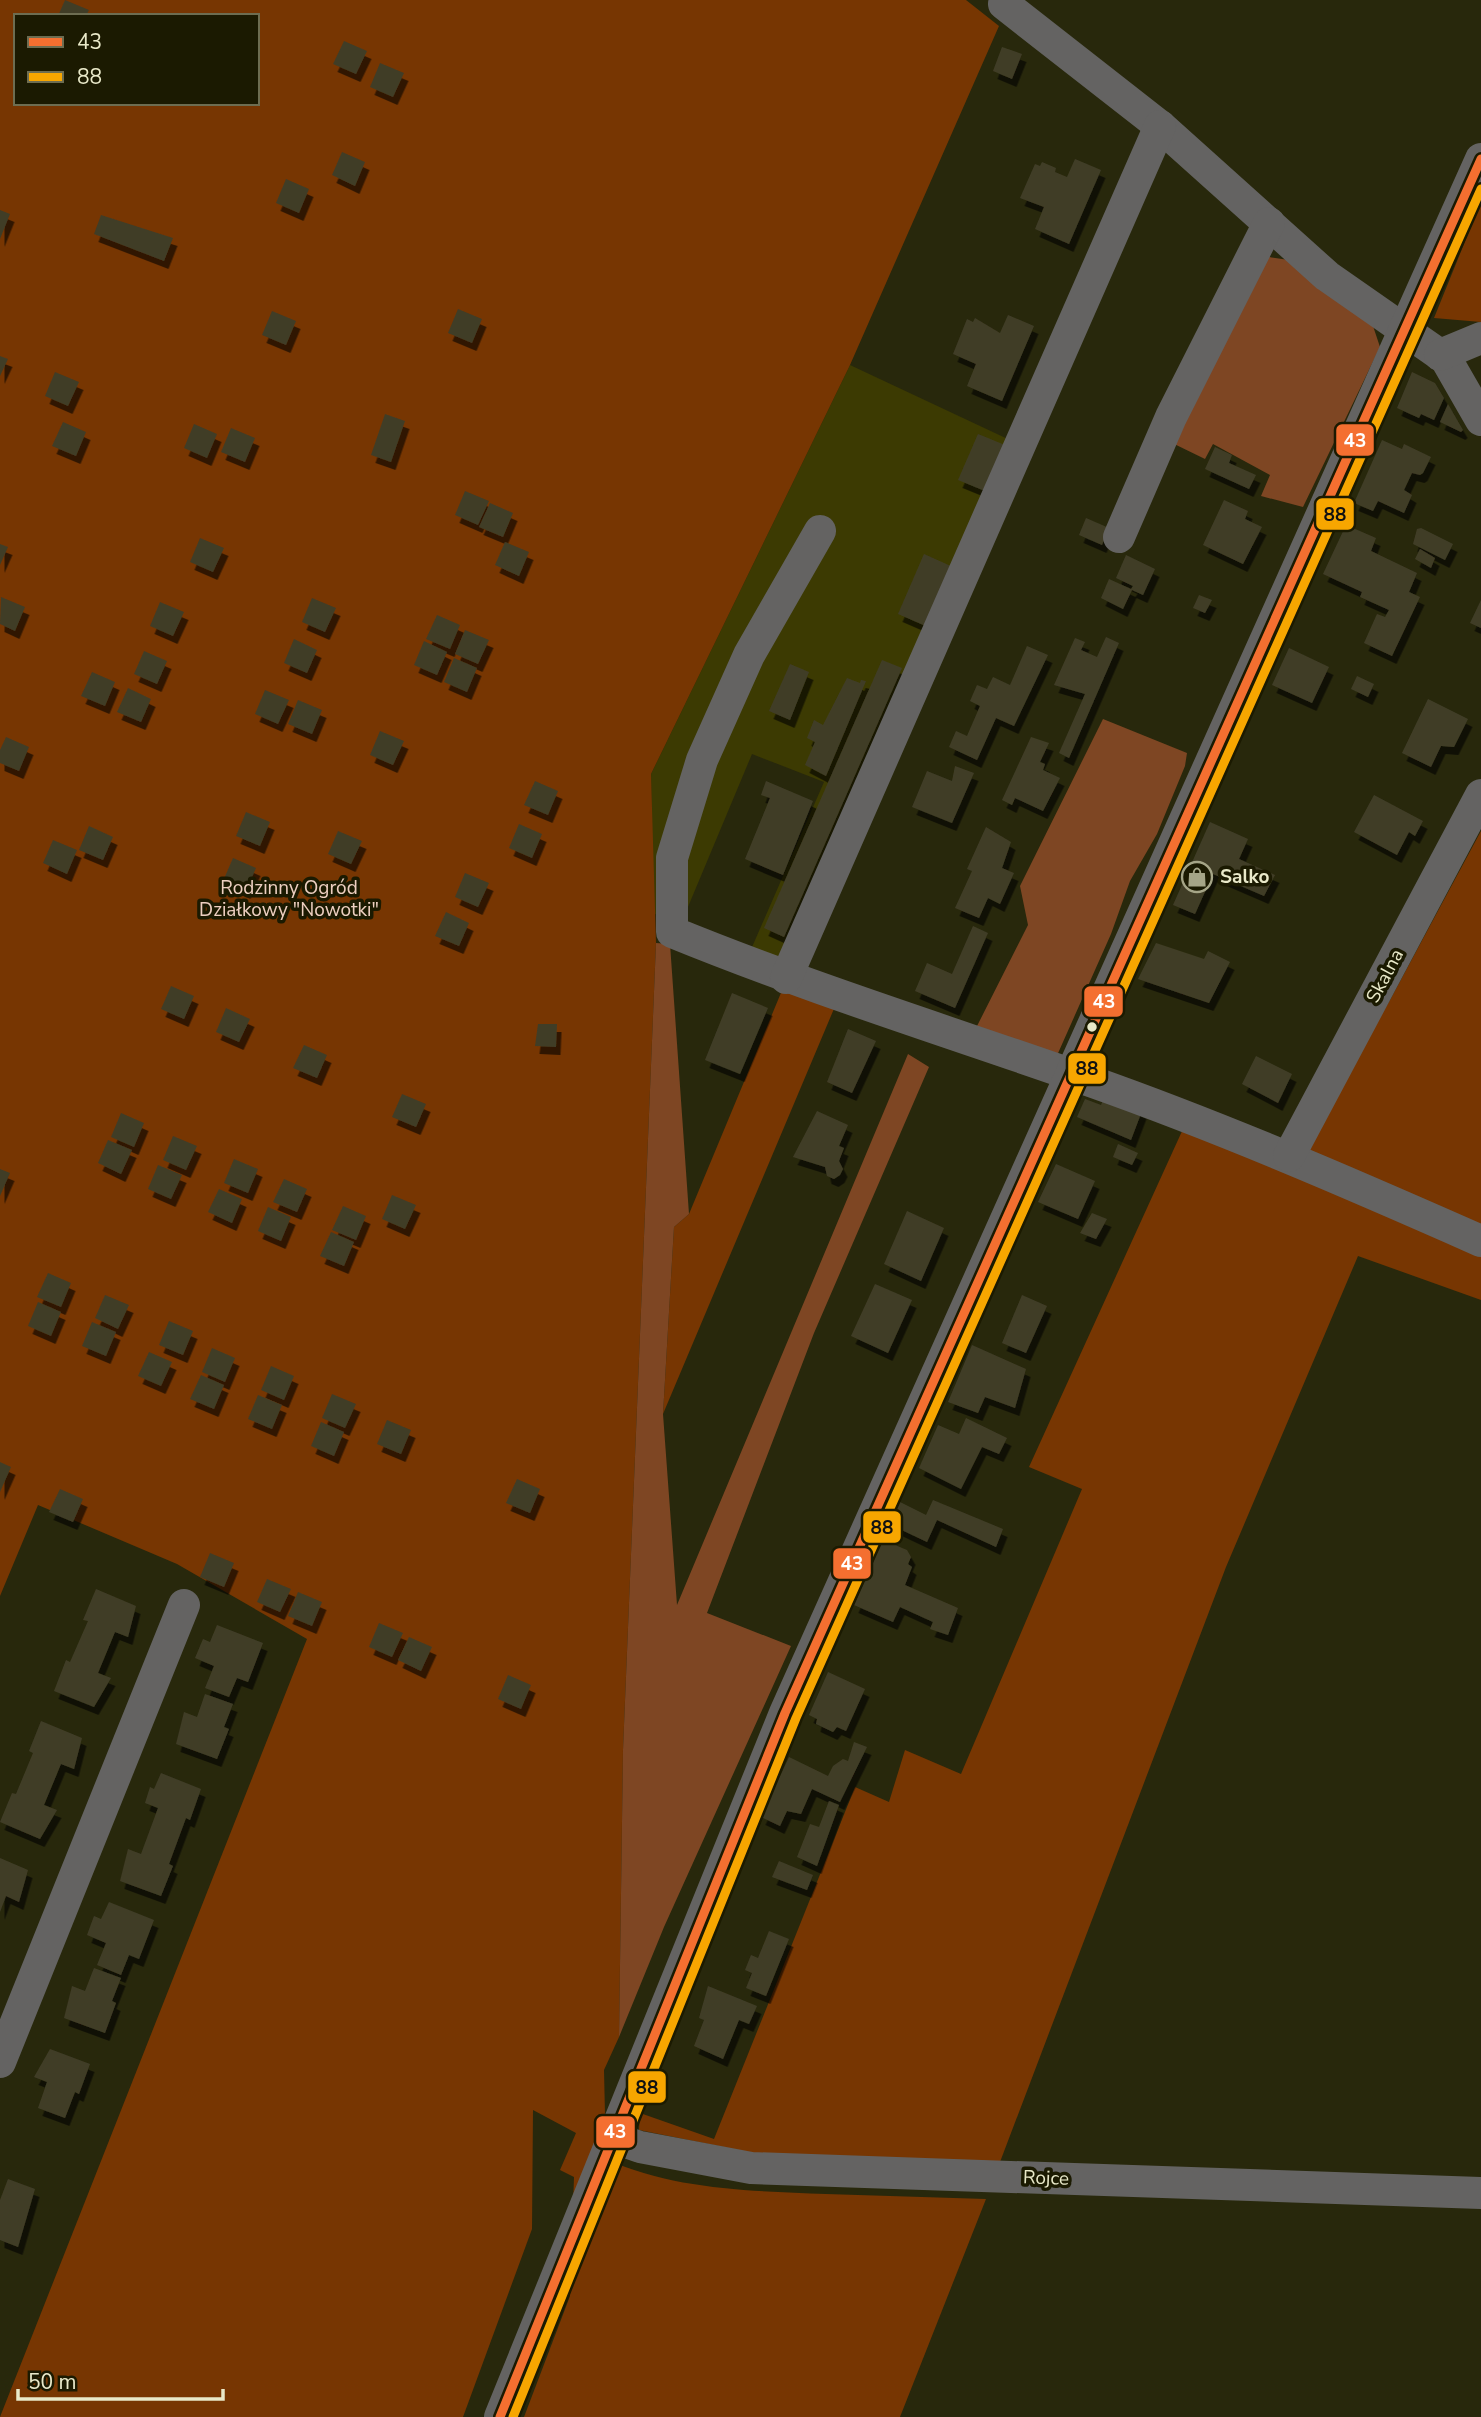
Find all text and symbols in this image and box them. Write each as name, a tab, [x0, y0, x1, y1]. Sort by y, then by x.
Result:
legend	[14, 14, 259, 105]
text: 43	[77, 28, 102, 56]
text: 88	[77, 63, 102, 91]
line badge: 43	[1335, 423, 1375, 457]
text: 43	[1344, 428, 1366, 454]
line badge: 88	[1315, 497, 1355, 531]
text: 88	[1324, 502, 1346, 528]
shop icon: Salko	[1180, 860, 1214, 894]
place label: Salko	[1220, 864, 1269, 890]
park label: Rodzinny Ogród Działkowy "Nowotki"	[199, 875, 379, 923]
street label: Skalna	[1360, 944, 1410, 1008]
line badge: 43	[1083, 985, 1124, 1018]
text: 43	[1093, 989, 1115, 1015]
unlabelled marker	[1085, 1020, 1099, 1034]
line badge: 88	[1067, 1052, 1107, 1085]
text: 88	[1076, 1056, 1098, 1082]
line badge: 88	[862, 1510, 902, 1544]
text: 88	[871, 1515, 893, 1541]
line badge: 43	[832, 1547, 872, 1580]
text: 43	[841, 1551, 863, 1577]
line badge: 88	[627, 2070, 667, 2104]
text: 88	[636, 2075, 658, 2101]
line badge: 43	[595, 2115, 636, 2149]
text: 43	[604, 2119, 626, 2145]
street label: Rojce	[1022, 2164, 1070, 2192]
scale bar	[18, 2358, 222, 2402]
text: 50 m	[28, 2368, 77, 2396]

